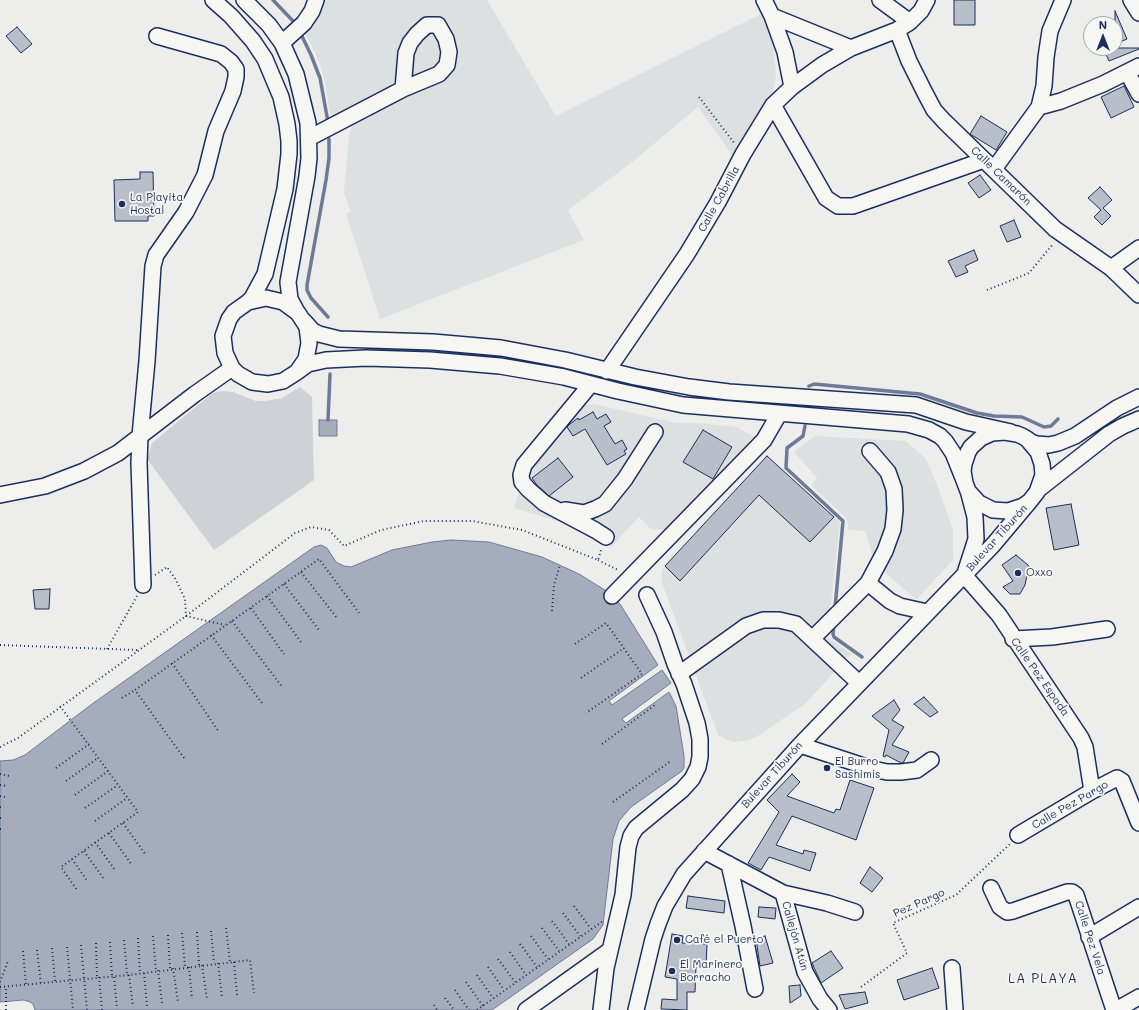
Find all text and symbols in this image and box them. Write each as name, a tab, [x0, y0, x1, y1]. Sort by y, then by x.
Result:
north arrow	[1083, 16, 1123, 56]
text: N	[1099, 17, 1107, 32]
street label: Calle Camarón	[968, 144, 1034, 208]
street label: Calle Cabrilla	[695, 164, 743, 234]
place label: La Playita Hostal	[130, 191, 183, 217]
marker: La Playita Hostal	[117, 199, 127, 209]
street label: Bulevar Tiburón	[964, 502, 1030, 574]
place label: Oxxo	[1026, 566, 1052, 580]
marker: Oxxo	[1013, 568, 1023, 578]
street label: Calle Pez Espada	[1008, 635, 1072, 719]
street label: Bulevar Tiburón	[739, 739, 805, 811]
place label: El Burro Sashimis	[835, 755, 880, 781]
marker: El Burro Sashimis	[822, 763, 832, 773]
street label: Calle Pez Pargo	[1030, 778, 1110, 832]
street label: Pez Pargo	[891, 886, 947, 920]
street label: Calle Pez Vela	[1072, 899, 1108, 977]
street label: Callejón Atún	[779, 900, 811, 972]
place label: Café el Puerto	[685, 933, 763, 947]
marker: Café el Puerto	[672, 935, 682, 945]
place label: El Marinero Borracho	[680, 958, 742, 984]
marker: El Marinero Borracho	[667, 966, 677, 976]
district label: LA PLAYA	[1008, 971, 1078, 987]

